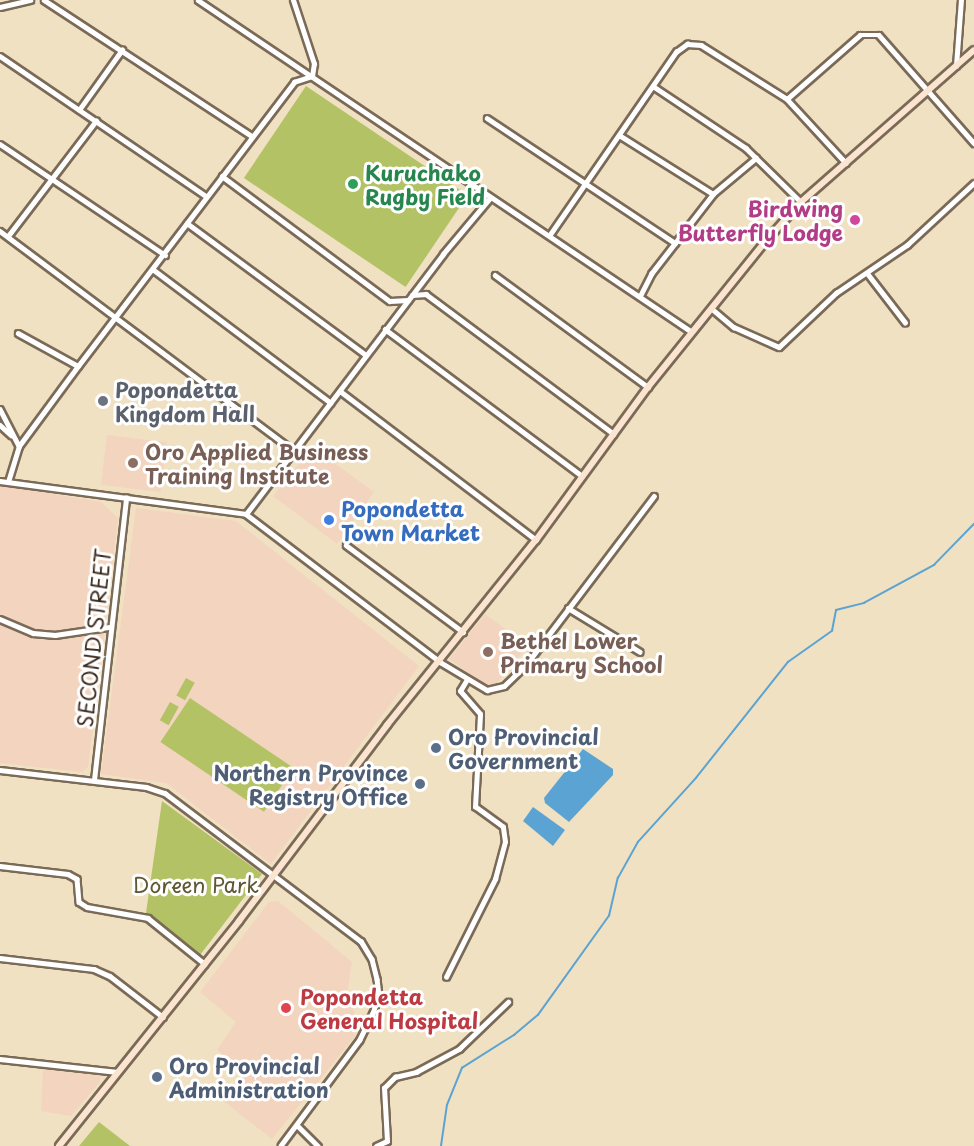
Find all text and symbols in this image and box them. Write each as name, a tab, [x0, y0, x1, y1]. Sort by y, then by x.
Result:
place label: Kuruchako Rugby Field	[365, 159, 485, 209]
marker: Kuruchako Rugby Field	[346, 177, 360, 191]
place label: Birdwing Butterfly Lodge	[677, 195, 843, 245]
marker: Birdwing Butterfly Lodge	[848, 213, 862, 227]
place label: Popondetta Kingdom Hall	[115, 376, 255, 426]
marker: Popondetta Kingdom Hall	[96, 394, 110, 408]
place label: Oro Applied Business Training Institute	[145, 438, 369, 488]
marker: Oro Applied Business Training Institute	[126, 456, 140, 470]
place label: Popondetta Town Market	[341, 495, 480, 545]
marker: Popondetta Town Market	[322, 513, 336, 527]
street label: SECOND STREET	[71, 547, 115, 729]
place label: Bethel Lower Primary School	[500, 627, 663, 677]
marker: Bethel Lower Primary School	[481, 645, 495, 659]
place label: Oro Provincial Government	[448, 723, 600, 773]
marker: Oro Provincial Government	[429, 741, 443, 755]
place label: Northern Province Registry Office	[213, 759, 408, 809]
marker: Northern Province Registry Office	[413, 777, 427, 791]
park label: Doreen Park	[132, 871, 260, 897]
place label: Popondetta General Hospital	[300, 983, 479, 1033]
marker: Popondetta General Hospital	[277, 999, 295, 1017]
place label: Oro Provincial Administration	[169, 1052, 329, 1102]
marker: Oro Provincial Administration	[150, 1070, 164, 1084]

